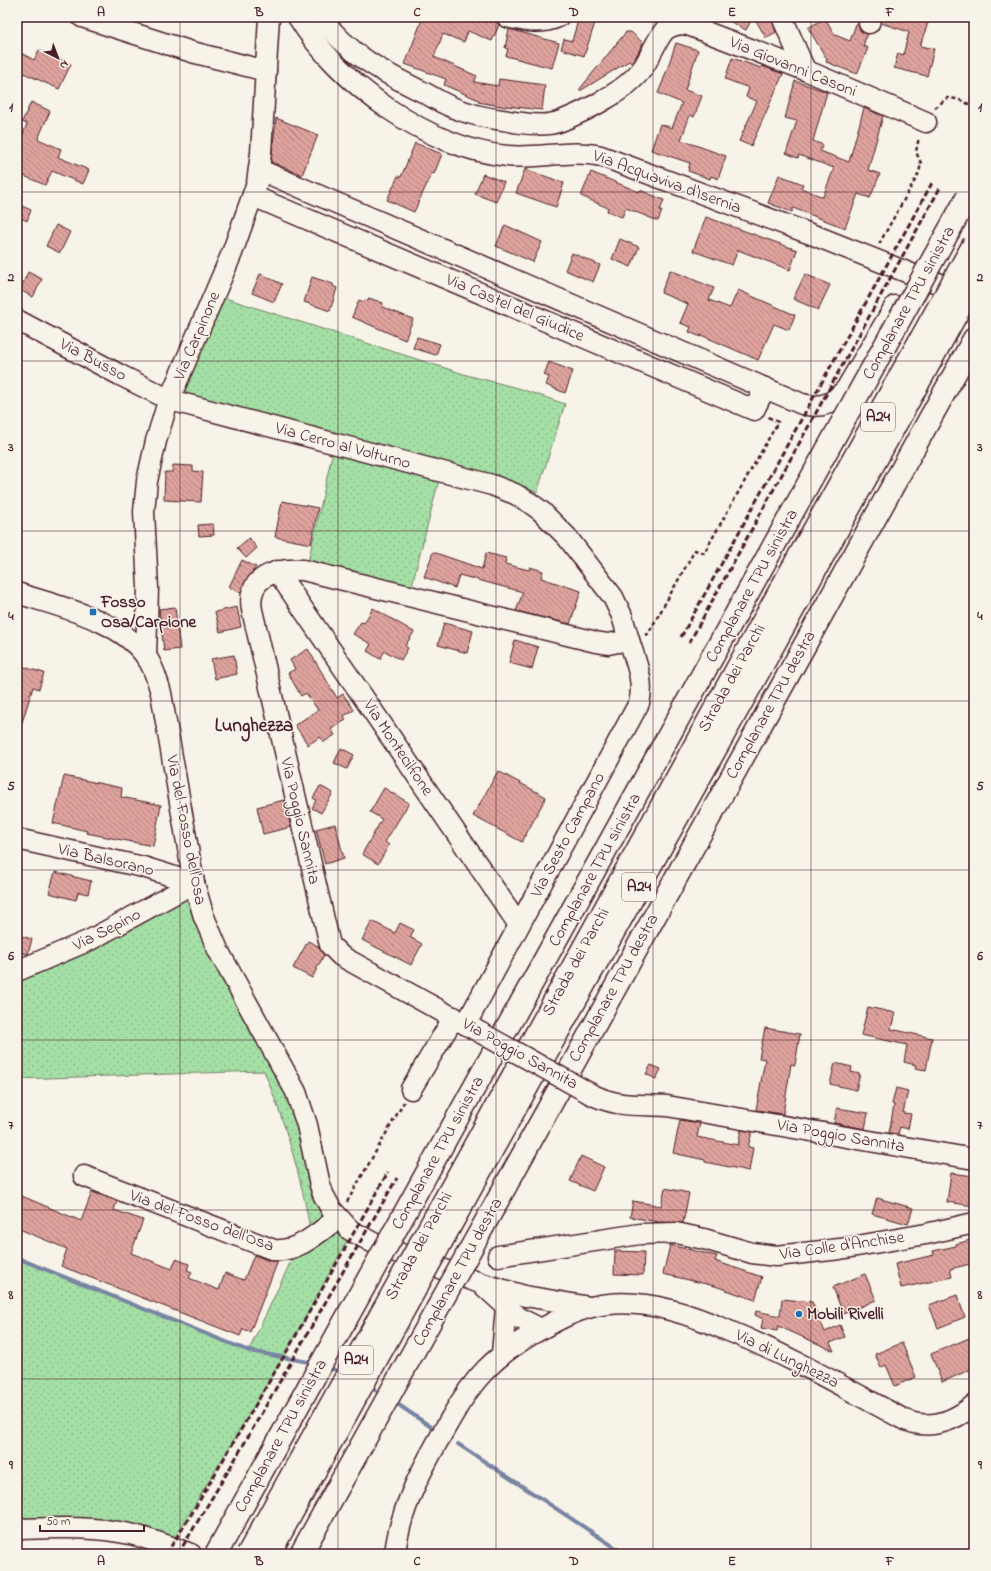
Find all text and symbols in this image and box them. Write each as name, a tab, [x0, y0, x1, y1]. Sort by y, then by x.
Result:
text: A	[97, 3, 105, 22]
text: B	[254, 3, 264, 22]
text: C	[413, 3, 421, 22]
text: D	[568, 3, 579, 22]
text: E	[728, 3, 736, 22]
text: F	[885, 3, 895, 22]
street label: Via Giovanni Casoni	[725, 30, 860, 104]
north arrow	[38, 38, 78, 78]
text: N	[56, 56, 72, 73]
text: 1	[9, 98, 14, 117]
text: 1	[978, 98, 983, 117]
street label: Via Acquaviva d'Isernia	[588, 143, 745, 220]
street label: Complanare TPU sinistra	[856, 222, 962, 384]
street label: Via Castel del Giudice	[441, 267, 589, 349]
text: 2	[7, 268, 15, 287]
text: 2	[976, 268, 984, 287]
street label: Via Carpinone	[167, 287, 227, 385]
street label: Via Busso	[54, 331, 131, 388]
road number: A24	[861, 403, 895, 431]
street label: Via Cerro al Volturno	[272, 416, 414, 476]
text: 3	[7, 438, 14, 457]
text: 3	[976, 438, 983, 457]
street label: Complanare TPU sinistra	[699, 505, 805, 667]
place label: Fosso Osa/Carpione	[100, 590, 198, 635]
text: 4	[7, 607, 14, 626]
marker: Fosso Osa/Carpione	[88, 607, 98, 617]
text: 4	[976, 607, 983, 626]
street label: Strada dei Parchi	[692, 619, 772, 737]
street label: Complanare TPU destra	[720, 626, 822, 784]
street label: Via Montecilfone	[356, 694, 440, 801]
district label: Lunghezza	[215, 713, 293, 742]
street label: Via del Fosso dell'Osa	[159, 752, 213, 907]
street label: Via Poggio Sannita	[271, 754, 327, 887]
street label: Via Sesto Campano	[524, 768, 612, 903]
text: 5	[7, 777, 15, 796]
text: 5	[976, 777, 984, 796]
street label: Complanare TPU sinistra	[542, 789, 648, 951]
street label: Via Balsorano	[54, 837, 157, 883]
road number: A24	[622, 873, 656, 901]
street label: Via Sepino	[68, 902, 146, 958]
street label: Strada dei Parchi	[536, 903, 616, 1021]
street label: Complanare TPU destra	[563, 909, 665, 1067]
text: 6	[7, 947, 14, 966]
text: 6	[976, 947, 983, 966]
street label: Via Poggio Sannita	[456, 1011, 583, 1098]
street label: Complanare TPU sinistra	[385, 1072, 491, 1234]
street label: Via Poggio Sannita	[774, 1112, 907, 1162]
text: 7	[8, 1116, 14, 1135]
text: 7	[977, 1116, 983, 1135]
street label: Via del Fosso dell'Osa	[125, 1183, 278, 1259]
street label: Strada dei Parchi	[379, 1187, 459, 1305]
street label: Complanare TPU destra	[407, 1193, 509, 1351]
street label: Via Colle d'Anchise	[777, 1225, 906, 1267]
text: 8	[8, 1286, 14, 1305]
text: 8	[977, 1286, 983, 1305]
place label: Mobili Rivelli	[807, 1302, 884, 1327]
marker: Mobili Rivelli	[794, 1309, 804, 1319]
street label: Via di Lunghezza	[729, 1323, 843, 1397]
road number: A24	[339, 1346, 373, 1374]
street label: Complanare TPU sinistra	[228, 1355, 334, 1517]
text: 9	[8, 1456, 14, 1475]
text: 9	[977, 1456, 983, 1475]
scale bar	[40, 1507, 144, 1533]
text: 50 m	[46, 1513, 70, 1531]
text: A	[97, 1552, 105, 1571]
text: B	[254, 1552, 264, 1571]
text: C	[413, 1552, 421, 1571]
text: D	[568, 1552, 579, 1571]
text: E	[728, 1552, 736, 1571]
text: F	[885, 1552, 895, 1571]

